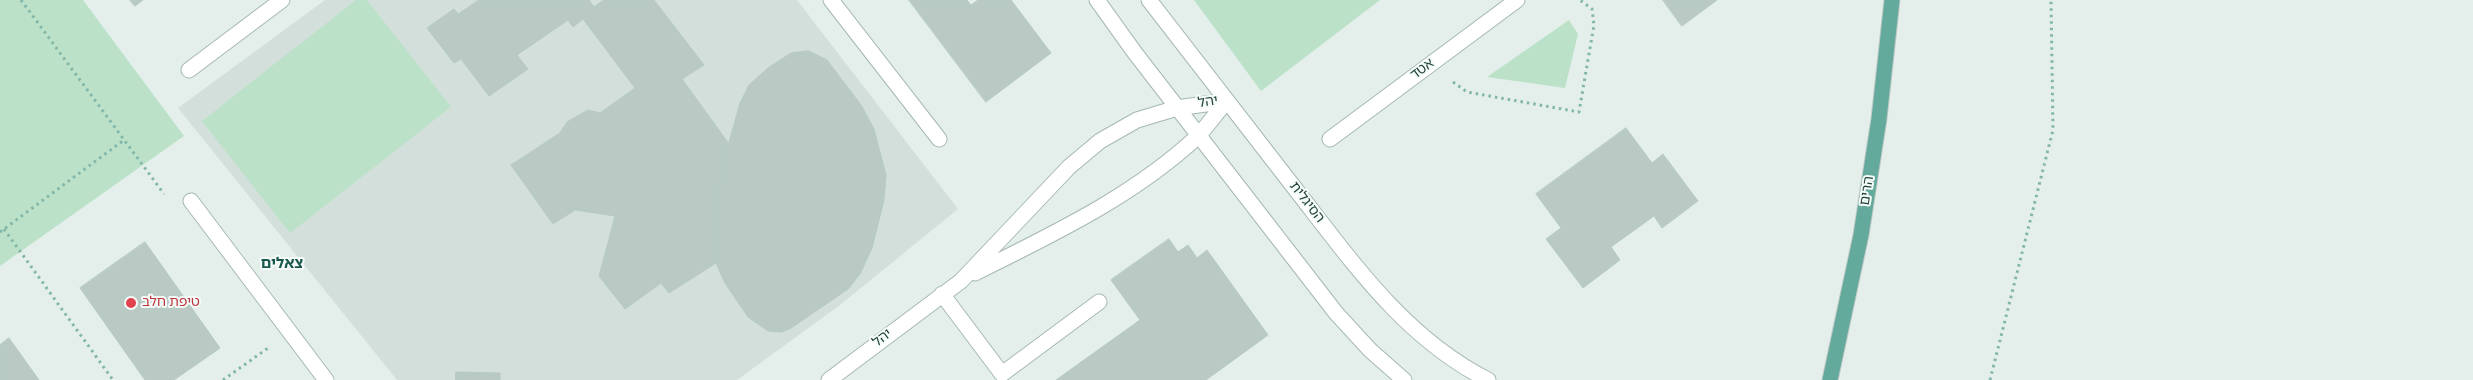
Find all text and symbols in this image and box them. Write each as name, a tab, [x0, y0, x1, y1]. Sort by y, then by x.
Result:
street label: אטד	[1408, 56, 1438, 84]
street label: יהל	[1197, 93, 1219, 113]
street label: הרים	[1857, 175, 1879, 207]
street label: הסיגלית	[1285, 179, 1327, 227]
district label: צאלים	[261, 256, 303, 274]
place label: טיפת חלב	[142, 295, 200, 311]
marker: טיפת חלב	[124, 296, 138, 310]
street label: יהל	[870, 326, 896, 352]

